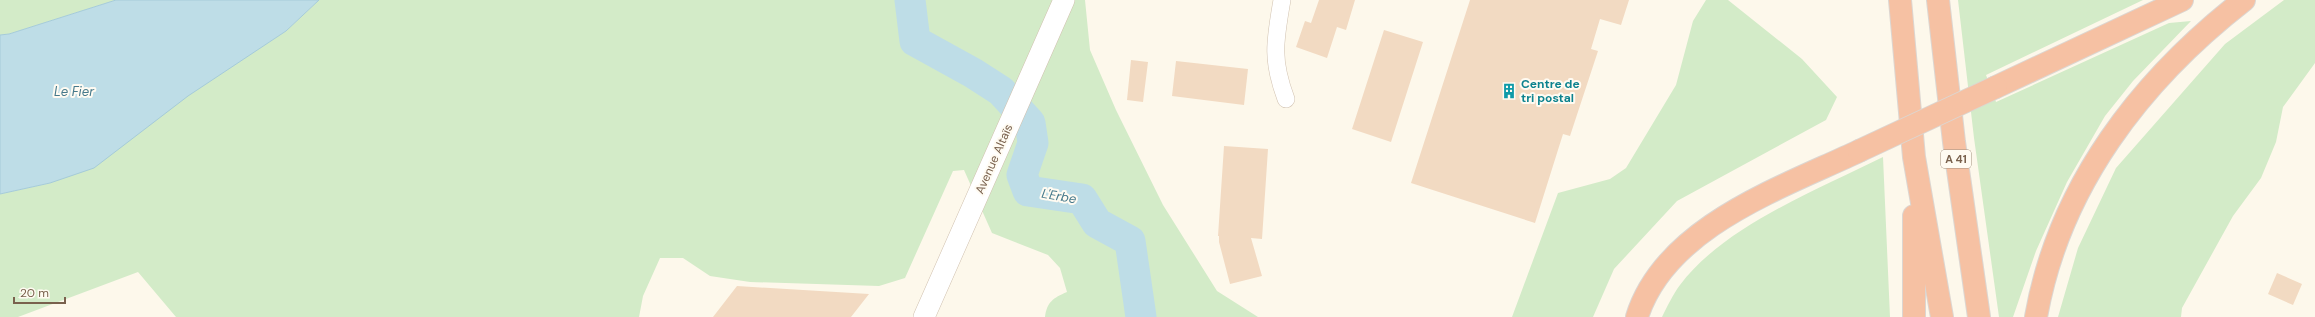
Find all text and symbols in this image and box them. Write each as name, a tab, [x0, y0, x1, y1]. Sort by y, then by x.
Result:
place label: Centre de tri postal	[1521, 76, 1580, 106]
building icon: Centre de tri postal	[1500, 82, 1518, 100]
water label: Le Fier	[54, 83, 95, 100]
street label: Avenue Altaïs	[972, 122, 1016, 196]
road number: A 41	[1941, 150, 1971, 168]
water label: L'Erbe	[1040, 185, 1078, 207]
scale bar	[14, 279, 65, 305]
text: 20 m	[20, 285, 49, 301]

